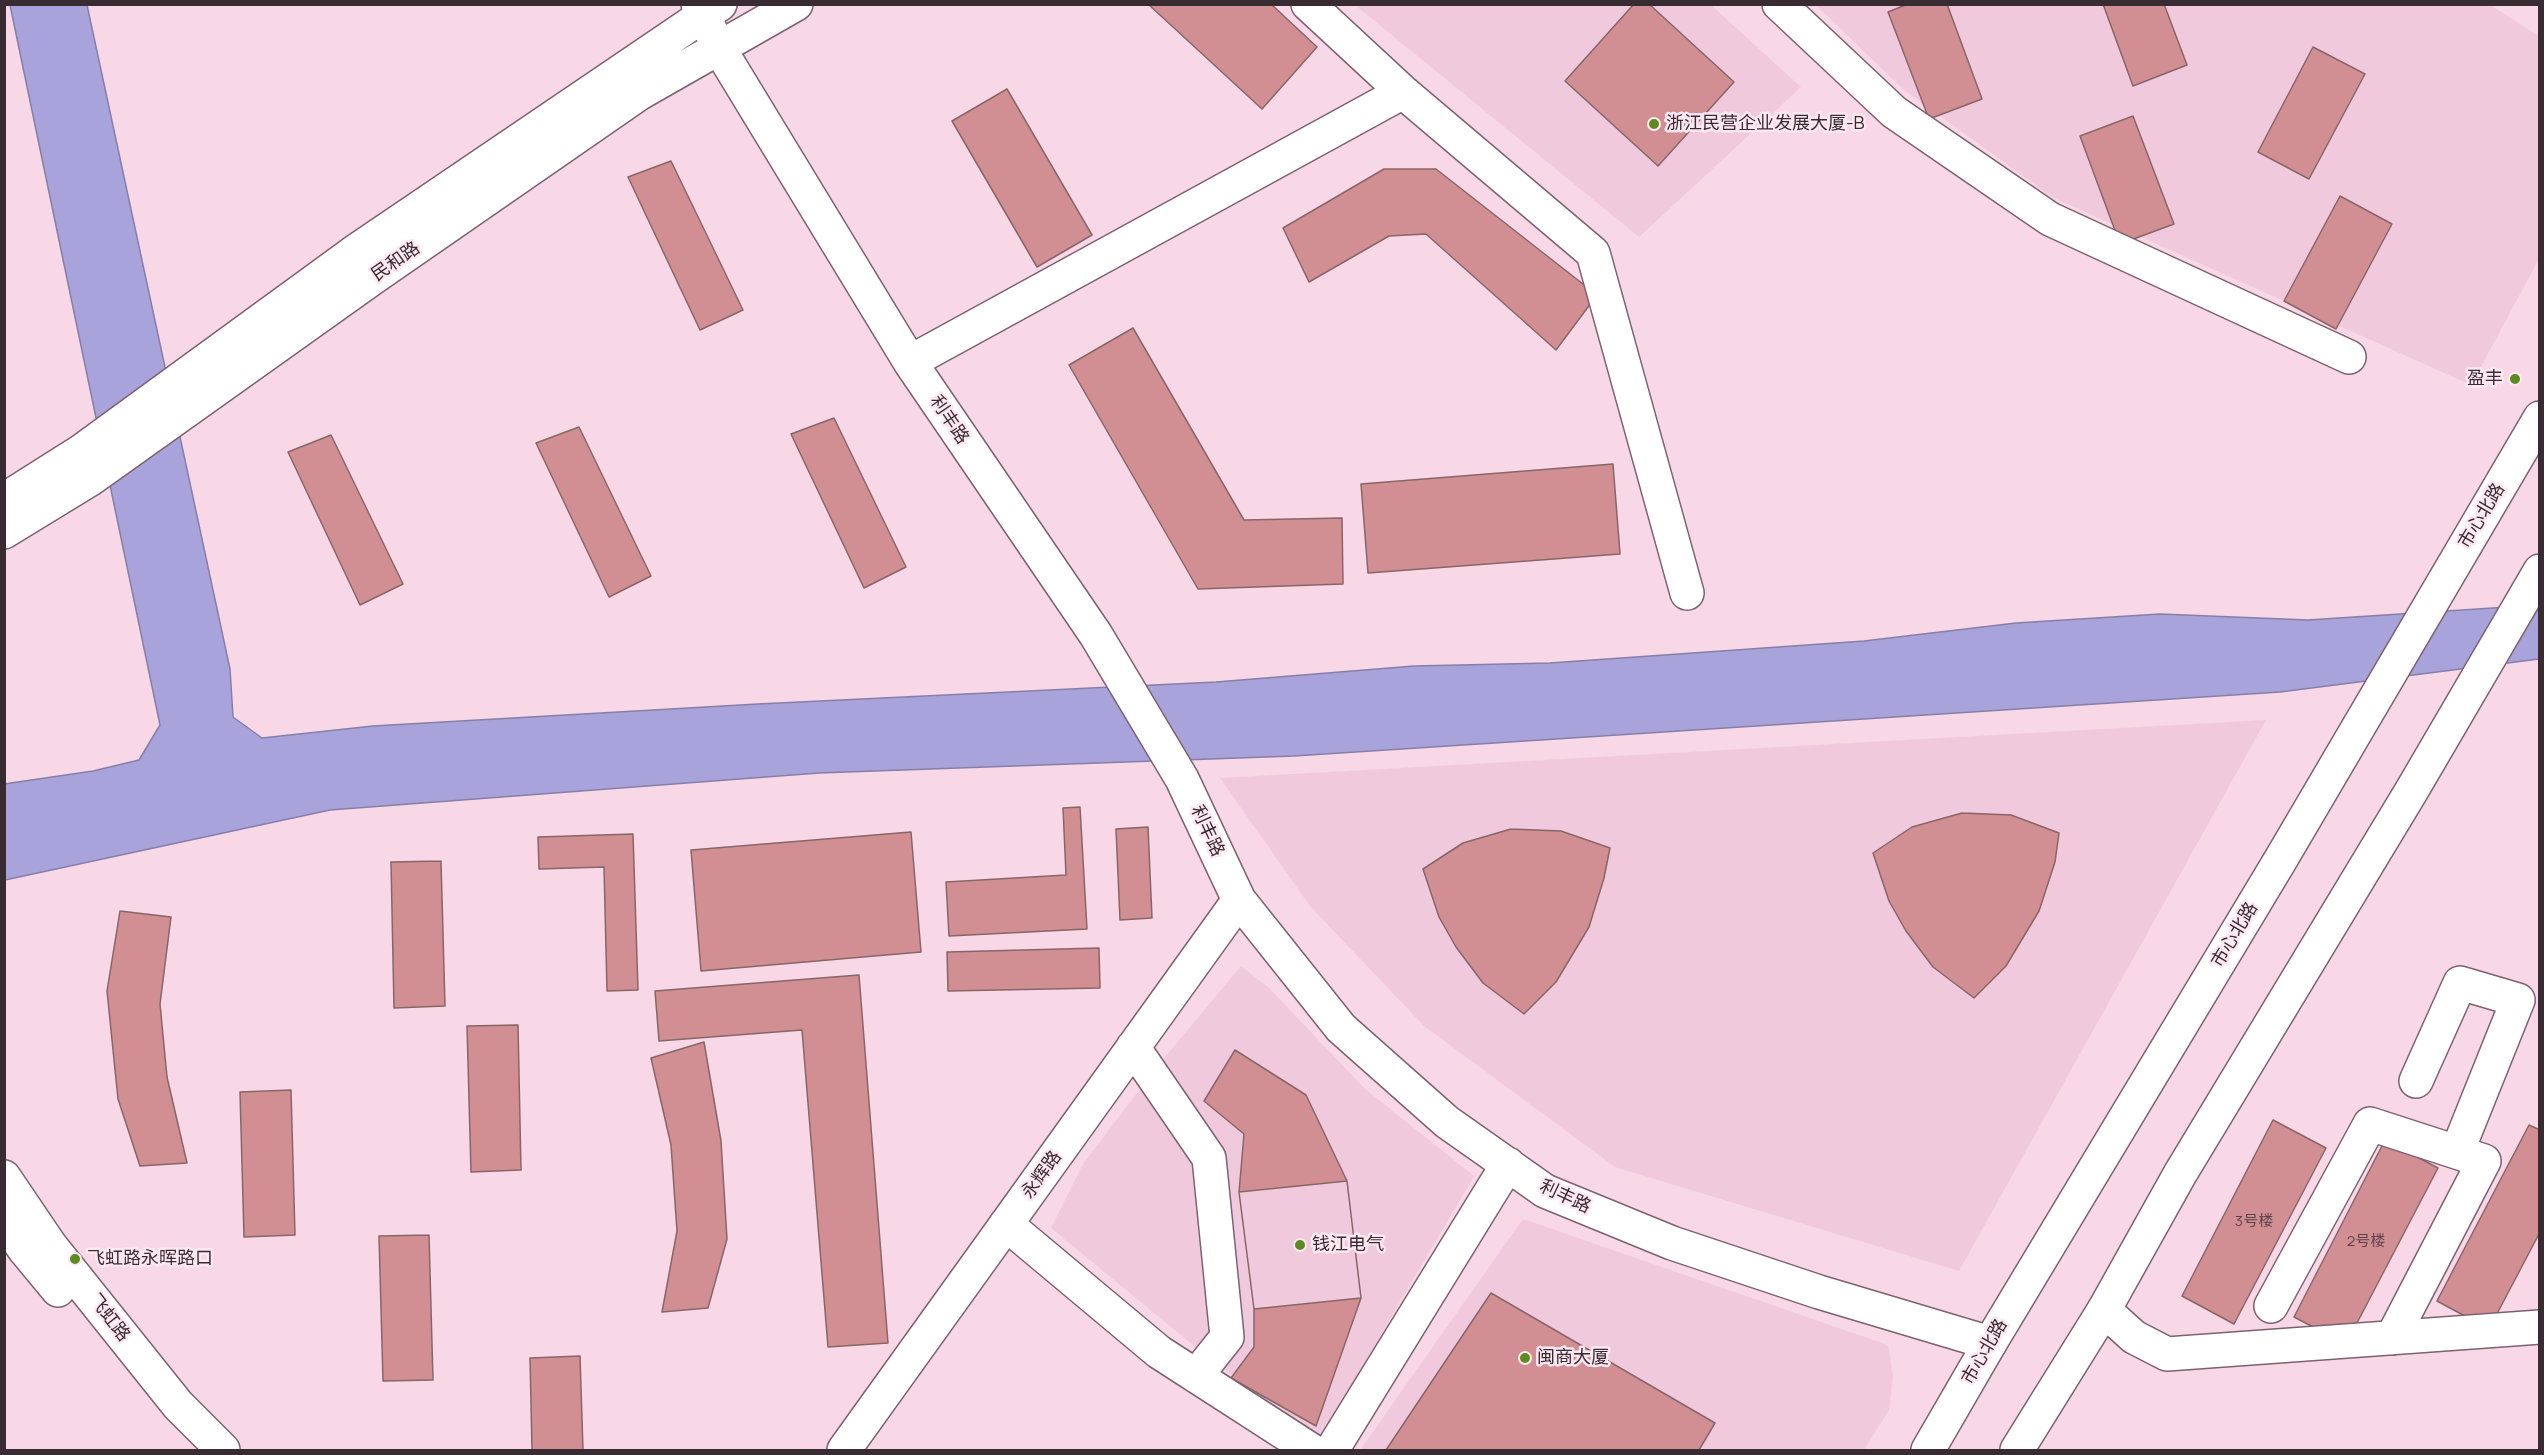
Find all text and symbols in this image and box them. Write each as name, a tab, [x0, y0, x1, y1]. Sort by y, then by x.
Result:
place label: 浙江民营企业发展大厦-B	[1666, 113, 1865, 135]
marker: 浙江民营企业发展大厦-B	[1647, 117, 1661, 131]
street label: 民和路	[368, 238, 424, 286]
place label: 盈丰	[2467, 368, 2503, 390]
marker: 盈丰	[2508, 372, 2522, 386]
street label: 利丰路	[925, 392, 973, 448]
street label: 市心北路	[2454, 480, 2510, 552]
street label: 利丰路	[1186, 802, 1228, 860]
street label: 市心北路	[2207, 899, 2263, 971]
street label: 永辉路	[1017, 1147, 1067, 1203]
street label: 利丰路	[1536, 1176, 1594, 1218]
house number: 3号楼	[2235, 1213, 2273, 1231]
house number: 2号楼	[2347, 1233, 2385, 1251]
place label: 钱江电气	[1312, 1234, 1384, 1256]
marker: 钱江电气	[1293, 1238, 1307, 1252]
place label: 飞虹路永晖路口	[87, 1248, 213, 1270]
marker: 飞虹路永晖路口	[68, 1252, 82, 1266]
street label: 飞虹路	[84, 1290, 134, 1346]
street label: 市心北路	[1958, 1315, 2012, 1389]
place label: 闽商大厦	[1537, 1347, 1609, 1369]
marker: 闽商大厦	[1518, 1351, 1532, 1365]

